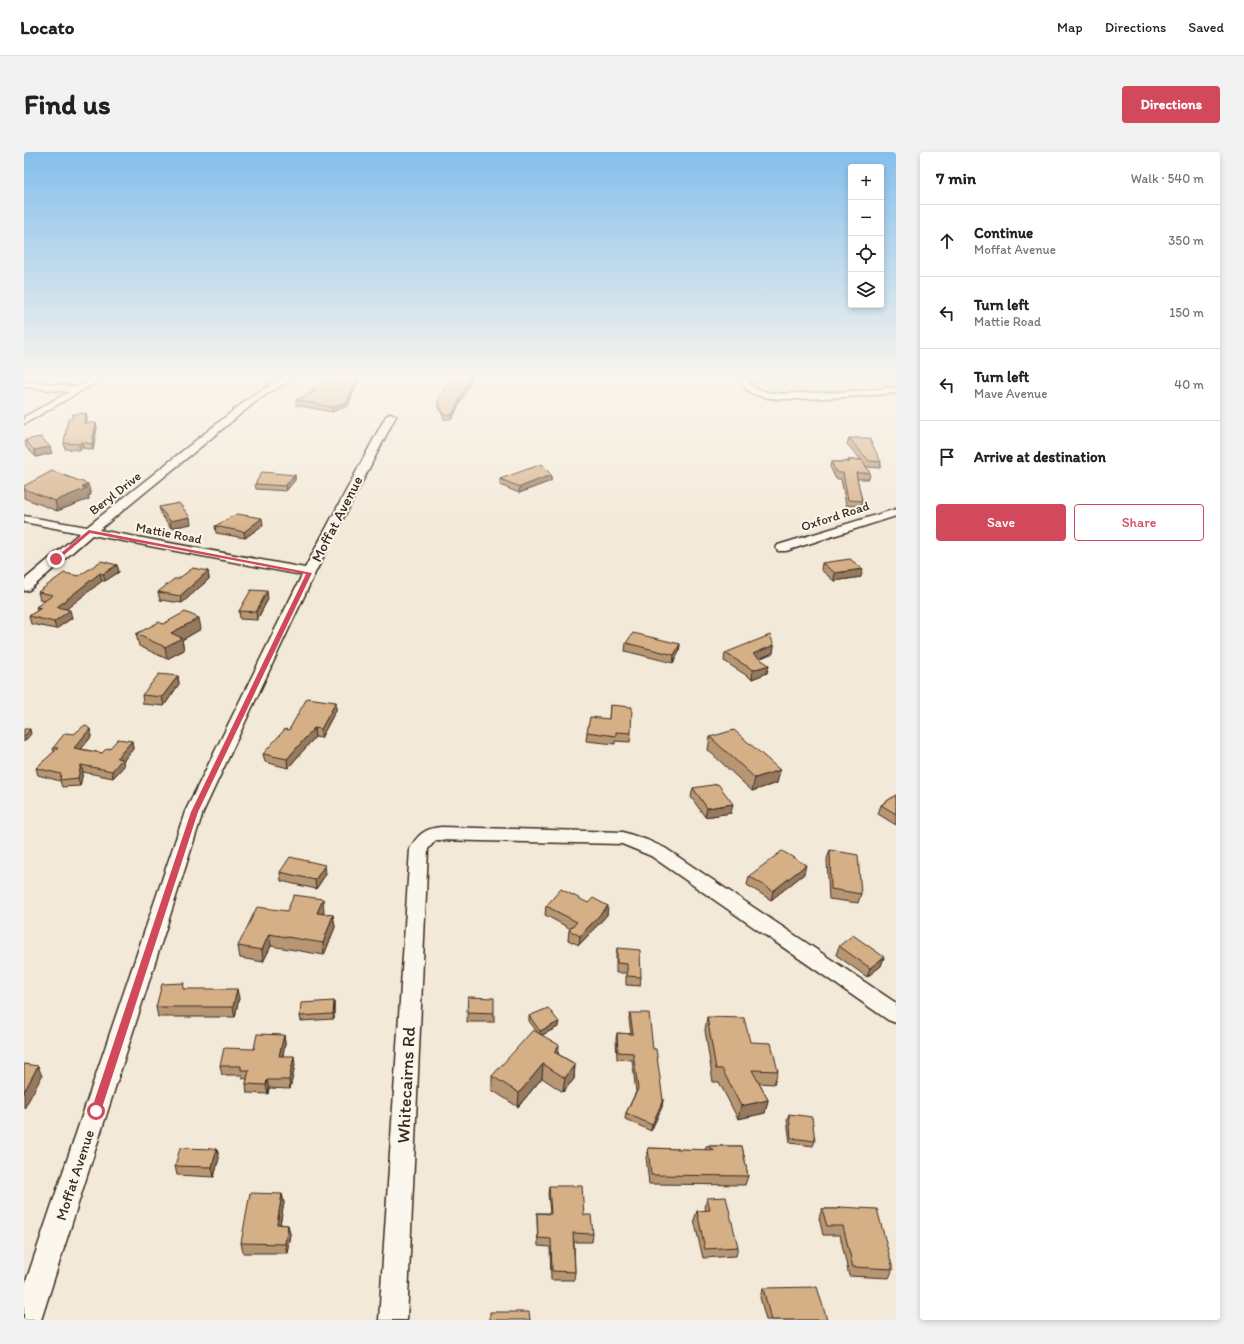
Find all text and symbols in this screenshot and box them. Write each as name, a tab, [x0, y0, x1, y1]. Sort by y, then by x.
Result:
text: Locato	[20, 16, 74, 39]
text: Map	[1057, 19, 1083, 36]
text: Directions	[1105, 19, 1166, 36]
text: Saved	[1188, 19, 1224, 36]
button: Directions	[1122, 86, 1220, 123]
text: Find us	[24, 87, 111, 121]
map controls	[848, 164, 884, 308]
button: +	[848, 164, 884, 200]
text: 7 min	[936, 168, 976, 188]
text: Walk · 540 m	[1131, 171, 1204, 186]
button: −	[848, 200, 884, 236]
text: Continue	[974, 224, 1033, 242]
icon: ahead	[936, 230, 958, 252]
text: 350 m	[1168, 233, 1204, 248]
button: locate	[848, 236, 884, 272]
text: Moffat Avenue	[974, 242, 1056, 257]
button: layers	[848, 272, 884, 308]
text: Turn left	[974, 296, 1029, 314]
icon: left	[936, 302, 958, 324]
text: 150 m	[1169, 305, 1204, 320]
text: Mattie Road	[974, 314, 1041, 329]
text: Turn left	[974, 368, 1029, 386]
icon: left	[936, 374, 958, 396]
text: 40 m	[1174, 377, 1204, 392]
text: Mave Avenue	[974, 386, 1047, 401]
icon: arrive	[936, 446, 958, 468]
text: Arrive at destination	[974, 448, 1106, 466]
street label: Beryl Drive	[86, 468, 144, 518]
street label: Moffat Avenue	[308, 473, 366, 565]
street label: Oxford Road	[799, 498, 871, 534]
button: Save	[936, 504, 1066, 541]
button: Share	[1074, 504, 1204, 541]
street label: Mattie Road	[135, 519, 203, 547]
route end	[47, 550, 65, 568]
street label: Whitecairns Rd	[392, 1026, 420, 1144]
route start	[87, 1102, 105, 1120]
street label: Moffat Avenue	[52, 1127, 98, 1223]

